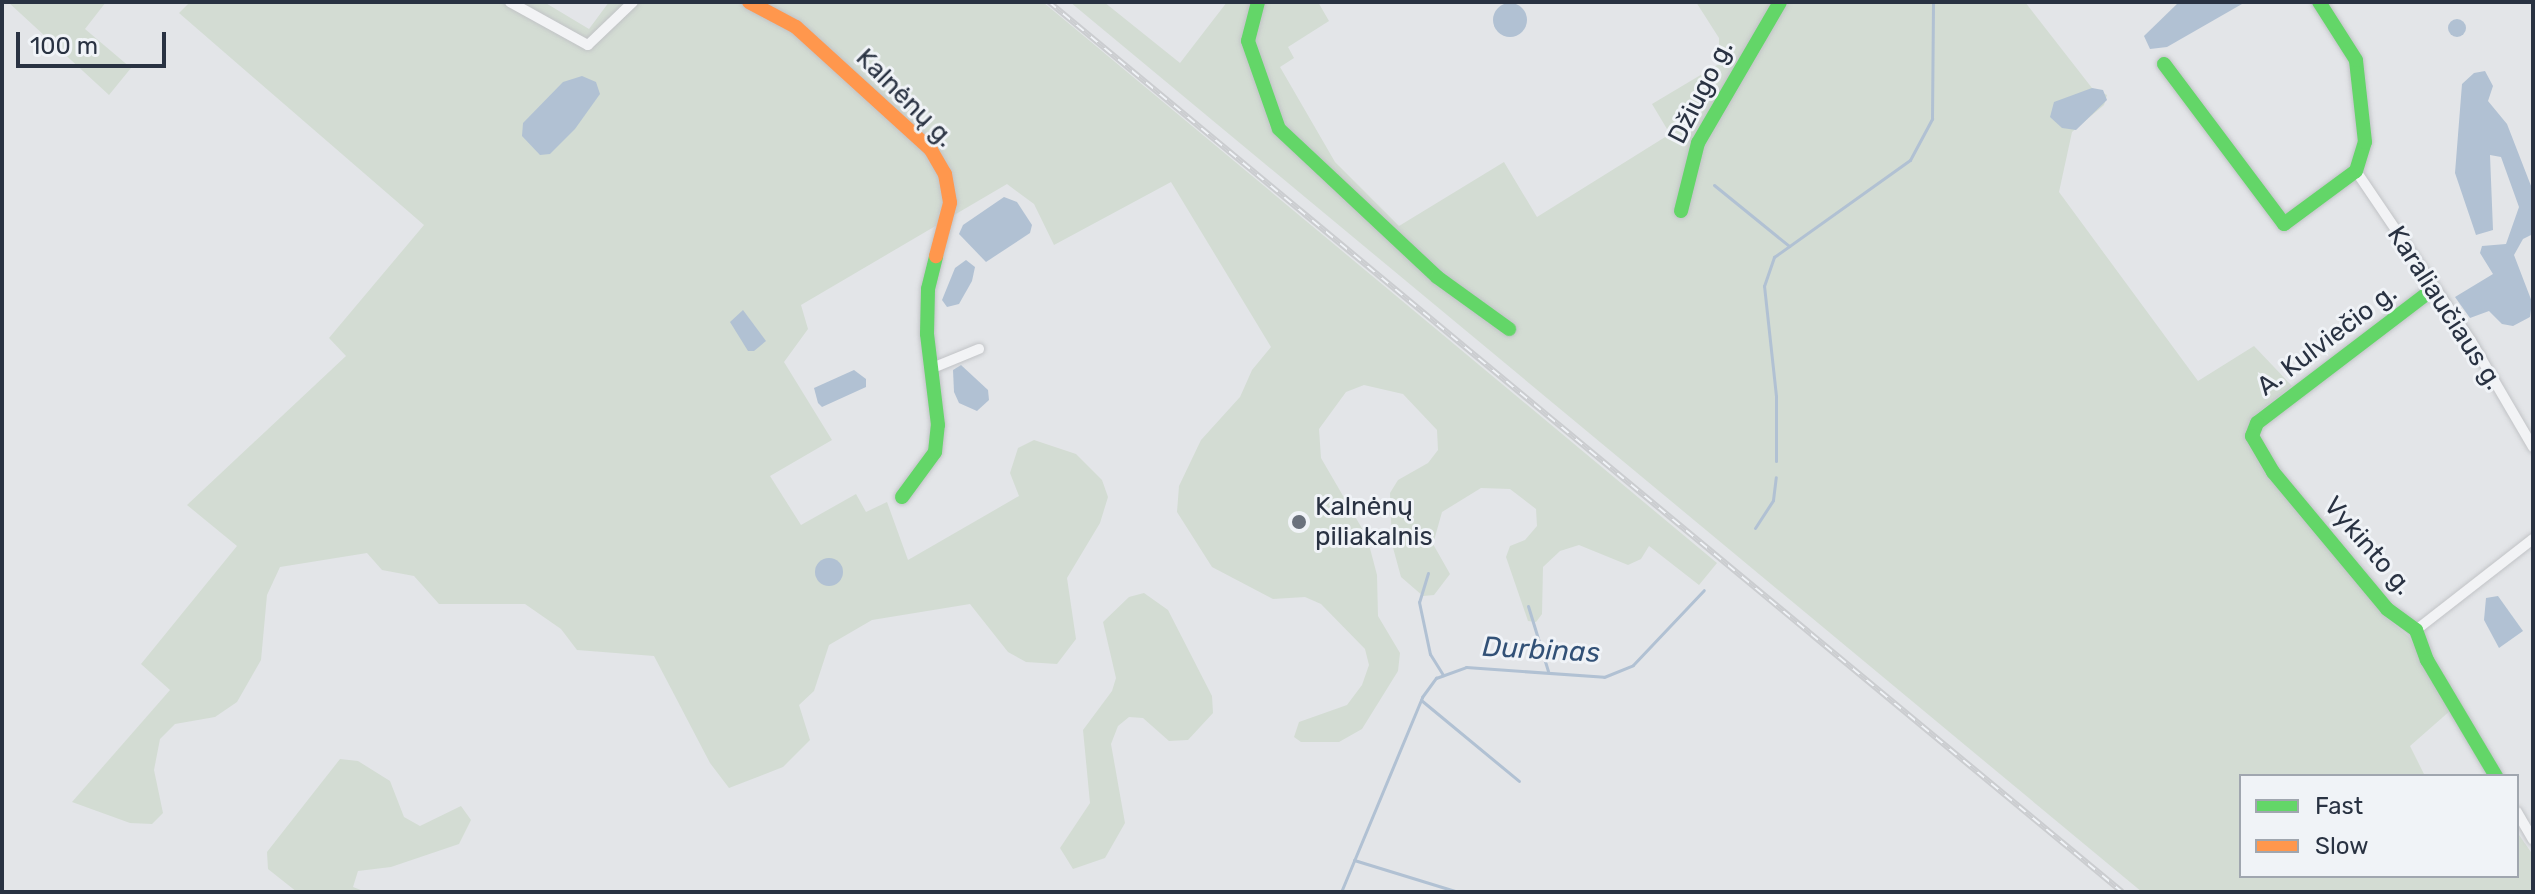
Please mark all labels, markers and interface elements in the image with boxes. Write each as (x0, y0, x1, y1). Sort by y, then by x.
scale bar (20, 16, 170, 66)
text: 100 m (30, 32, 98, 60)
street label: Džiugo g. (1662, 35, 1740, 149)
street label: Kalnėnų g. (849, 42, 961, 154)
street label: Karaliaučiaus g. (2381, 220, 2509, 396)
street label: A. Kulviečio g. (2251, 277, 2403, 403)
place label: Kalnėnų piliakalnis (1315, 491, 1433, 552)
street label: Vykinto g. (2317, 491, 2419, 601)
marker: Kalnėnų piliakalnis (1290, 513, 1308, 531)
water label: Durbinas (1481, 630, 1601, 670)
legend (2239, 774, 2519, 878)
text: Fast (2315, 792, 2363, 820)
text: Slow (2315, 832, 2368, 860)

